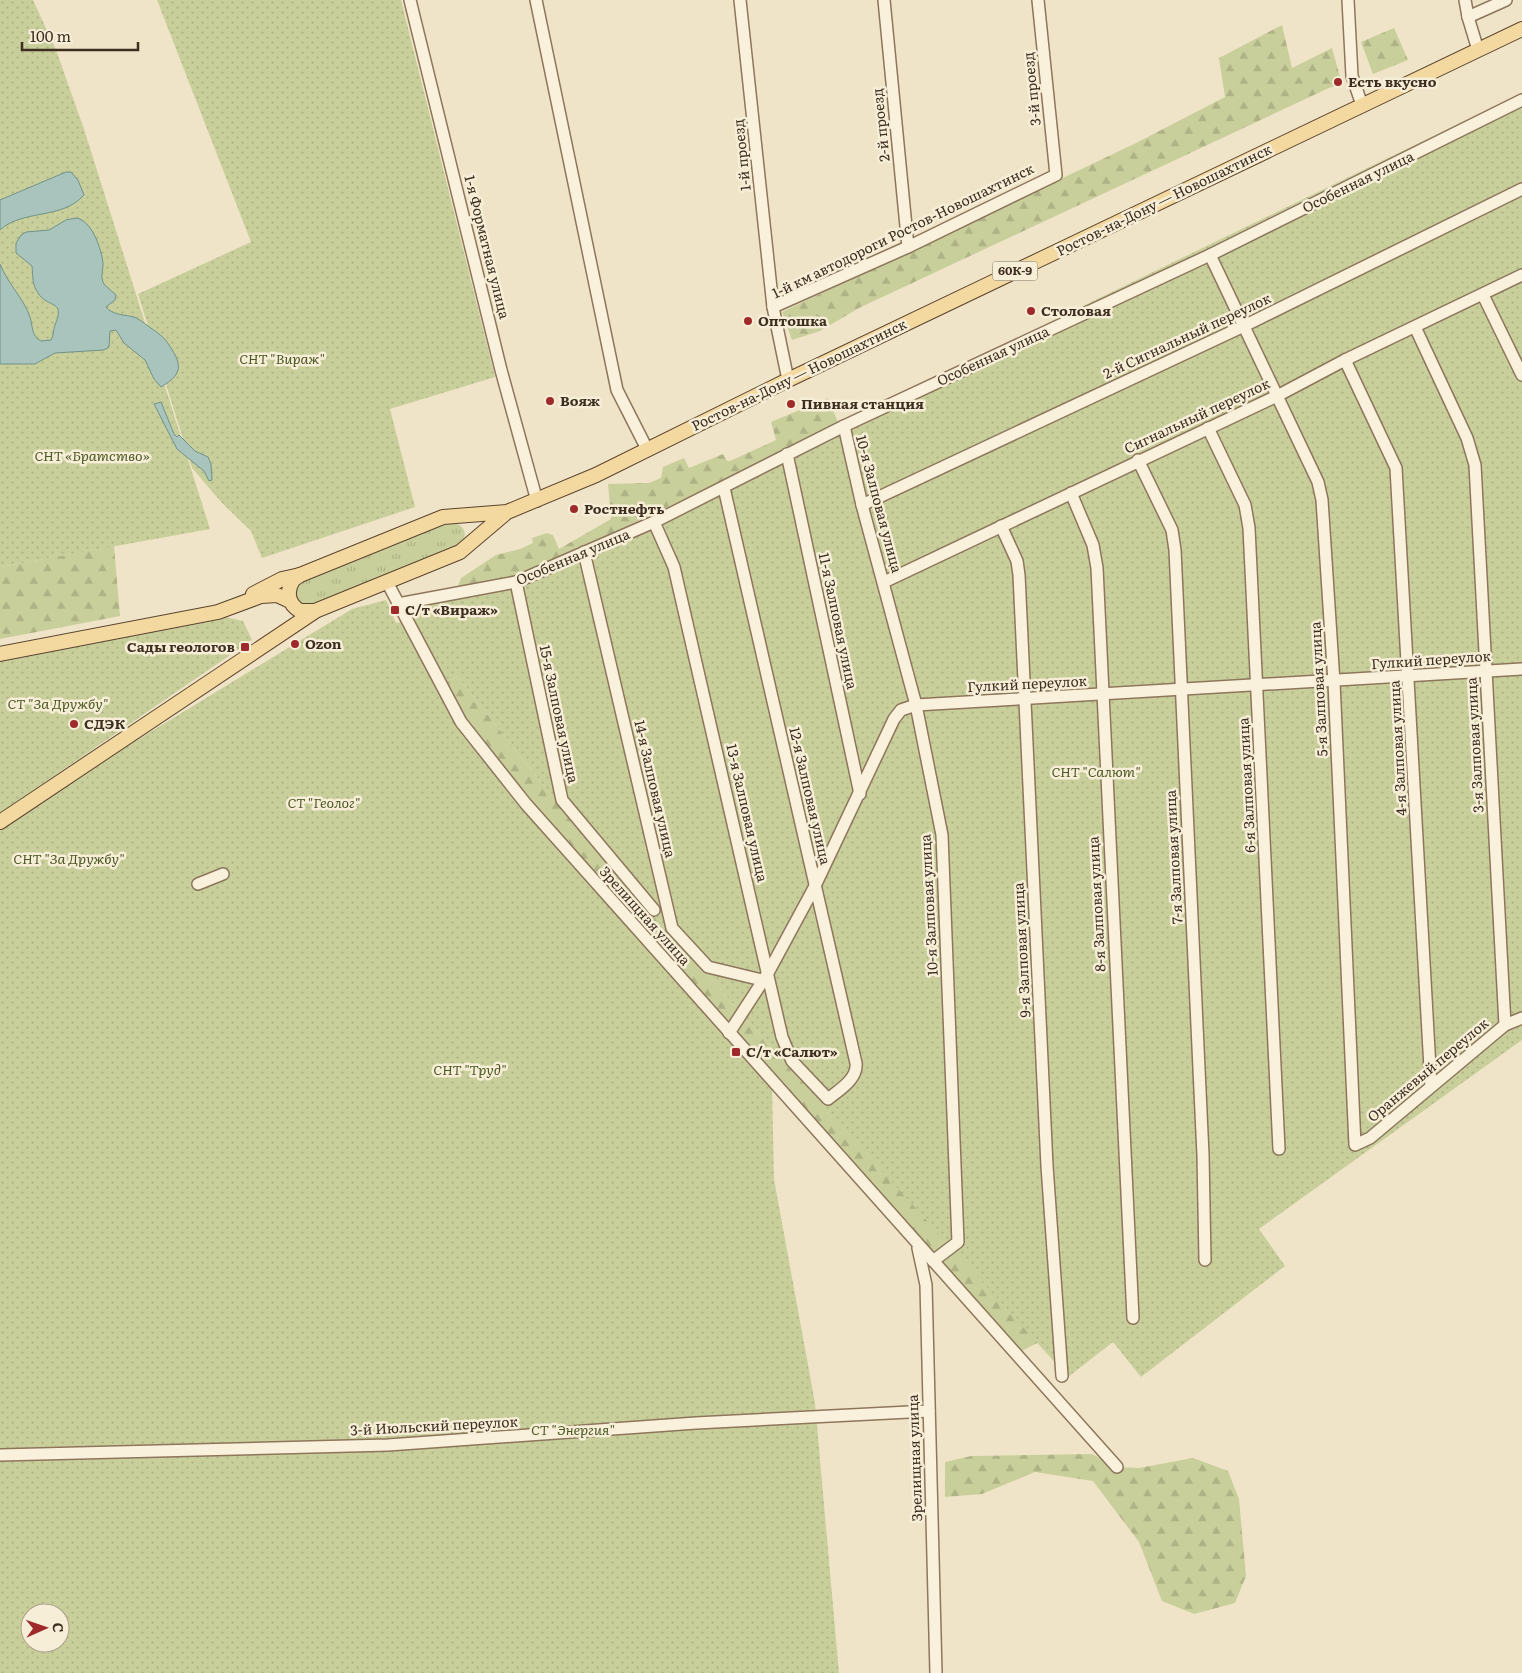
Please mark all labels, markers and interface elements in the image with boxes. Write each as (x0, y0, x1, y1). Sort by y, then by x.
scale bar (22, 20, 139, 52)
text: 100 m (30, 24, 71, 47)
street label: 3-й проезд (1017, 51, 1045, 127)
place label: Есть вкусно (1348, 71, 1437, 91)
marker: Есть вкусно (1332, 76, 1344, 88)
street label: 2-й проезд (866, 88, 894, 163)
street label: 1-й проезд (727, 118, 755, 192)
street label: Ростов-на-Дону — Новошахтинск (1053, 138, 1275, 260)
street label: Особенная улица (1298, 145, 1417, 217)
street label: 1-й км автодороги Ростов-Новошахтинск (768, 157, 1037, 302)
street label: 1-я Форматная улица (460, 173, 516, 321)
road number: 60К-9 (992, 262, 1038, 280)
street label: 2-й Сигнальный переулок (1099, 287, 1274, 383)
place label: Столовая (1041, 300, 1111, 320)
marker: Столовая (1025, 305, 1037, 317)
place label: Оптошка (758, 310, 828, 330)
street label: Ростов-на-Дону — Новошахтинск (688, 313, 910, 435)
marker: Оптошка (742, 315, 754, 327)
street label: Особенная улица (933, 320, 1052, 390)
park label: СНТ "Вираж" (239, 348, 325, 368)
street label: Сигнальный переулок (1120, 372, 1273, 458)
place label: Вояж (560, 390, 600, 410)
place label: Пивная станция (801, 393, 924, 413)
marker: Вояж (544, 395, 556, 407)
marker: Пивная станция (785, 398, 797, 410)
street label: 10-я Залповая улица (852, 433, 908, 575)
park label: СНТ «Братство» (34, 445, 150, 465)
place label: Ростнефть (584, 498, 665, 518)
marker: Ростнефть (568, 503, 580, 515)
street label: Особенная улица (513, 523, 633, 589)
street label: 11-я Залповая улица (815, 551, 863, 691)
place label: С/т «Вираж» (405, 599, 498, 619)
marker: С/т «Вираж» (389, 604, 401, 616)
street label: 5-я Залповая улица (1304, 621, 1332, 757)
place label: Ozon (305, 633, 342, 653)
place label: Сады геологов (127, 636, 235, 656)
marker: Ozon (289, 638, 301, 650)
marker: Сады геологов (239, 641, 251, 653)
street label: 15-я Залповая улица (536, 643, 584, 785)
street label: Гулкий переулок (1370, 645, 1492, 673)
street label: Гулкий переулок (967, 670, 1088, 696)
street label: 3-я Залповая улица (1460, 676, 1488, 813)
street label: 4-я Залповая улица (1383, 679, 1411, 816)
park label: СТ "За Дружбу" (8, 693, 108, 713)
place label: СДЭК (84, 713, 125, 733)
street label: 6-я Залповая улица (1232, 716, 1260, 853)
marker: СДЭК (68, 718, 80, 730)
street label: 14-я Залповая улица (630, 718, 682, 860)
street label: 12-я Залповая улица (785, 725, 837, 867)
street label: 13-я Залповая улица (722, 742, 774, 884)
park label: СНТ "Салют" (1051, 761, 1141, 781)
street label: 7-я Залповая улица (1159, 789, 1186, 925)
park label: СТ "Геолог" (288, 792, 360, 812)
street label: 10-я Залповая улица (914, 833, 942, 976)
street label: 8-я Залповая улица (1082, 835, 1110, 972)
park label: СНТ "За Дружбу" (13, 848, 125, 868)
street label: Зрелищная улица (596, 861, 696, 970)
street label: 9-я Залповая улица (1007, 882, 1035, 1018)
street label: Оранжевый переулок (1363, 1012, 1493, 1126)
place label: С/т «Салют» (746, 1041, 838, 1061)
marker: С/т «Салют» (730, 1046, 742, 1058)
park label: СНТ "Труд" (433, 1059, 507, 1079)
street label: Зрелищная улица (902, 1394, 926, 1522)
street label: 3-й Июльский переулок (350, 1411, 519, 1439)
park label: СТ "Энергия" (531, 1419, 615, 1439)
north arrow (20, 1603, 70, 1653)
text: С (49, 1622, 69, 1633)

